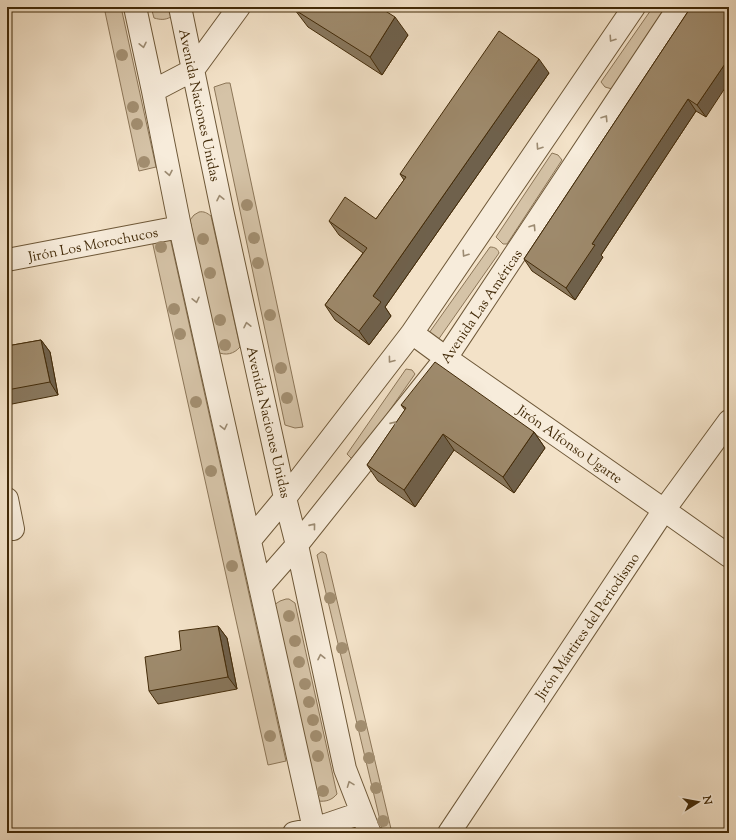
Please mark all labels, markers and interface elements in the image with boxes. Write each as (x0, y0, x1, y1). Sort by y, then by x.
street label: Avenida Naciones Unidas (172, 27, 224, 184)
one-way arrow (609, 35, 617, 42)
one-way arrow (139, 42, 147, 48)
one-way arrow (600, 116, 607, 123)
one-way arrow (536, 142, 543, 149)
one-way arrow (164, 169, 173, 176)
one-way arrow (216, 195, 224, 202)
street label: Jirón Los Morochucos (26, 224, 160, 269)
one-way arrow (529, 224, 536, 231)
street label: Avenida Las Américas (437, 246, 528, 368)
one-way arrow (462, 250, 470, 257)
one-way arrow (192, 297, 200, 303)
one-way arrow (244, 322, 252, 329)
street label: Avenida Naciones Unidas (240, 344, 294, 500)
one-way arrow (388, 356, 395, 363)
street label: Jirón Alfonso Ugarte (511, 401, 626, 490)
one-way arrow (389, 422, 396, 429)
one-way arrow (220, 423, 228, 430)
one-way arrow (308, 523, 315, 530)
street label: Jirón Mártires del Periodismo (531, 549, 646, 706)
one-way arrow (318, 654, 326, 661)
one-way arrow (347, 780, 355, 787)
north arrow (678, 782, 718, 822)
text: N (698, 793, 716, 806)

